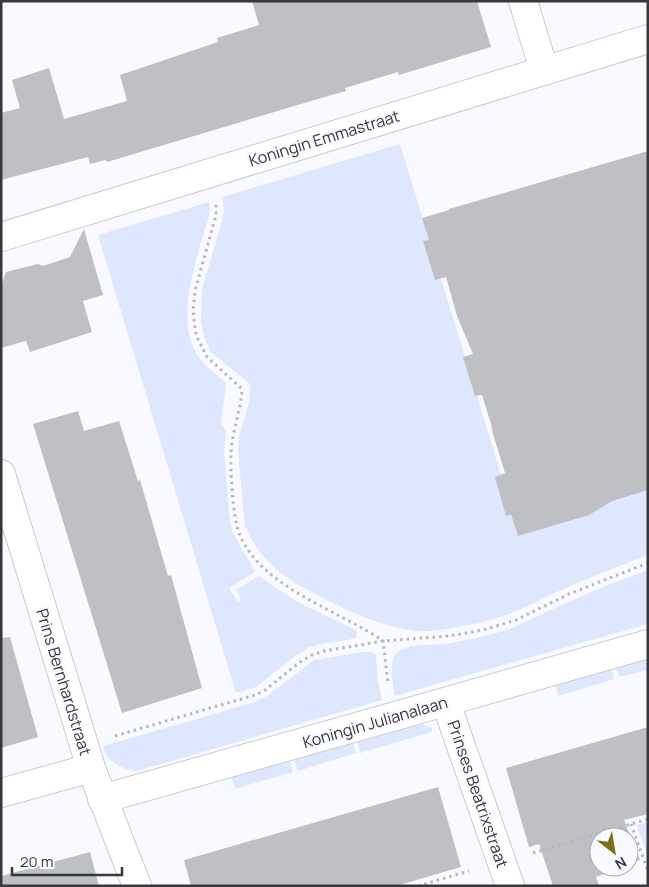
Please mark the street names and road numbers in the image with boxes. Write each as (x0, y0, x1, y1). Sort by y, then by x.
street label: Koningin Emmastraat (246, 105, 402, 171)
street label: Prins Bernhardstraat (31, 606, 97, 758)
street label: Koningin Julianalaan (300, 691, 450, 753)
street label: Prinses Beatrixstraat (442, 717, 514, 871)

